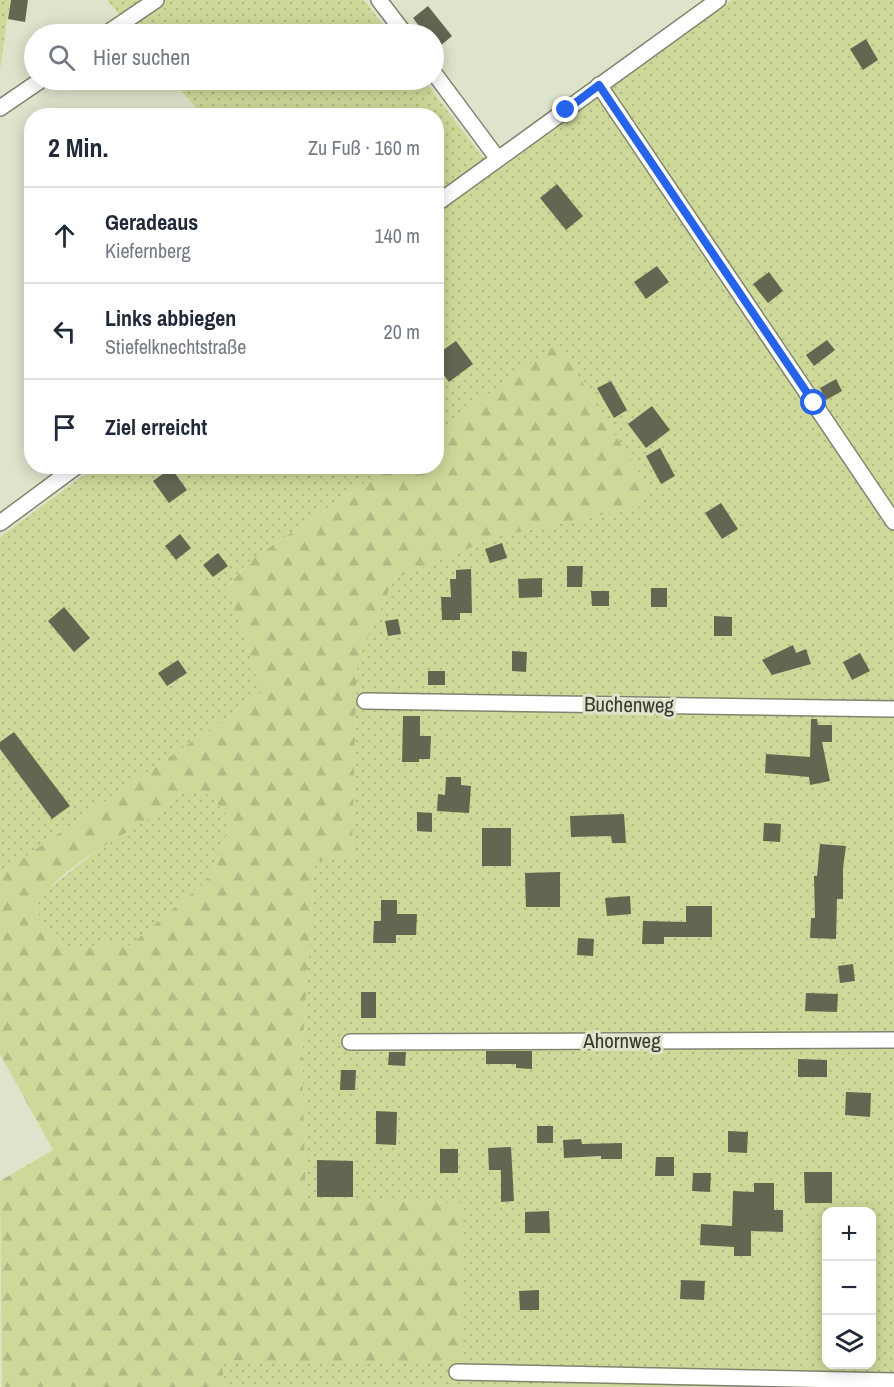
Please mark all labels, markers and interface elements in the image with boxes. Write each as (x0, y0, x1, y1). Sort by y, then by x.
search box (24, 24, 444, 90)
icon: search (45, 41, 78, 74)
text: Hier suchen (93, 42, 190, 72)
route end (552, 96, 578, 122)
text: 2 Min. (48, 130, 108, 165)
text: Zu Fuß · 160 m (308, 134, 420, 161)
text: Geradeaus (105, 207, 198, 237)
icon: ahead (48, 219, 81, 252)
text: 140 m (374, 222, 420, 249)
text: Kiefernberg (105, 237, 191, 264)
text: Links abbiegen (105, 303, 236, 333)
icon: left (48, 315, 81, 348)
text: 20 m (384, 318, 420, 345)
text: Stiefelknechtstraße (105, 333, 246, 360)
route start (800, 389, 826, 415)
icon: arrive (48, 411, 81, 444)
text: Ziel erreicht (105, 412, 207, 442)
street label: Buchenweg (584, 689, 675, 720)
street label: Ahornweg (582, 1026, 661, 1055)
map controls (822, 1207, 876, 1369)
button: + (822, 1207, 876, 1261)
button: − (822, 1261, 876, 1315)
button: layers (822, 1315, 876, 1369)

